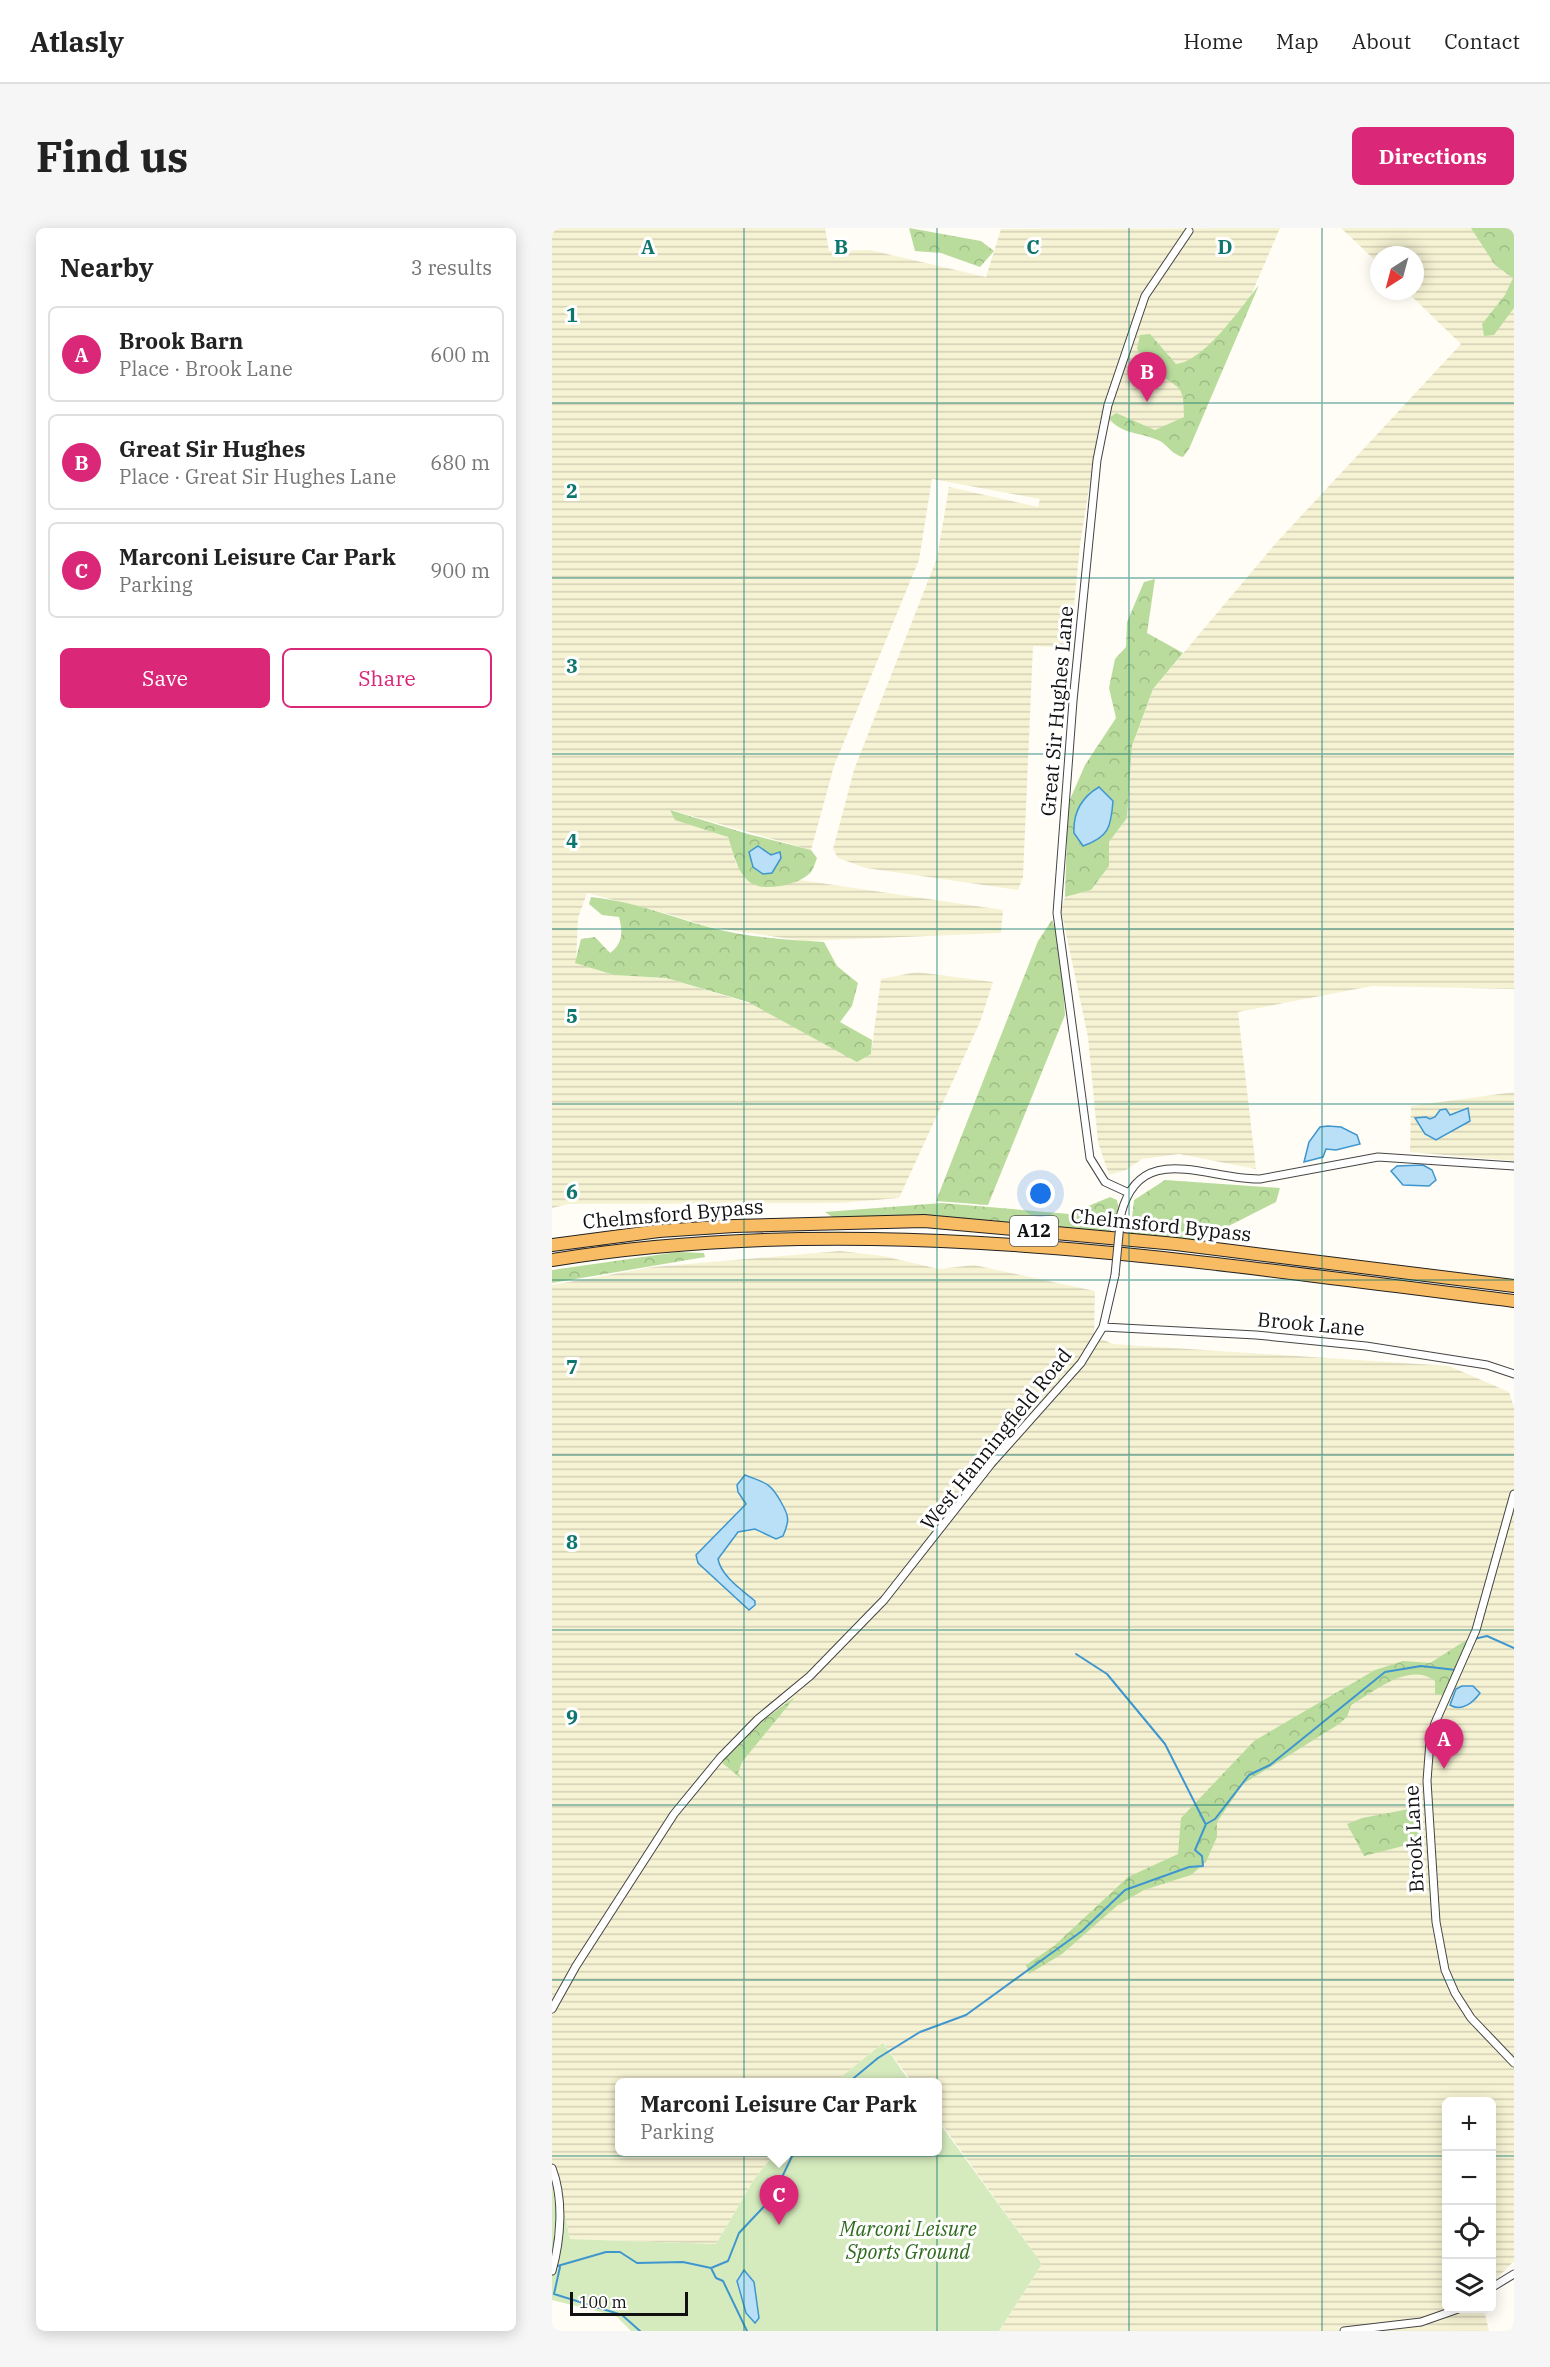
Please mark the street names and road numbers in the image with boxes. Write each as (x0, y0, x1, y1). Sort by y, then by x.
street label: Great Sir Hughes Lane (1034, 605, 1079, 817)
street label: Chelmsford Bypass (581, 1192, 764, 1235)
street label: Chelmsford Bypass (1069, 1202, 1253, 1247)
road number: A12 (1010, 1216, 1058, 1246)
street label: Brook Lane (1256, 1305, 1366, 1342)
street label: West Hanningfield Road (914, 1342, 1077, 1535)
street label: Brook Lane (1397, 1785, 1430, 1893)

